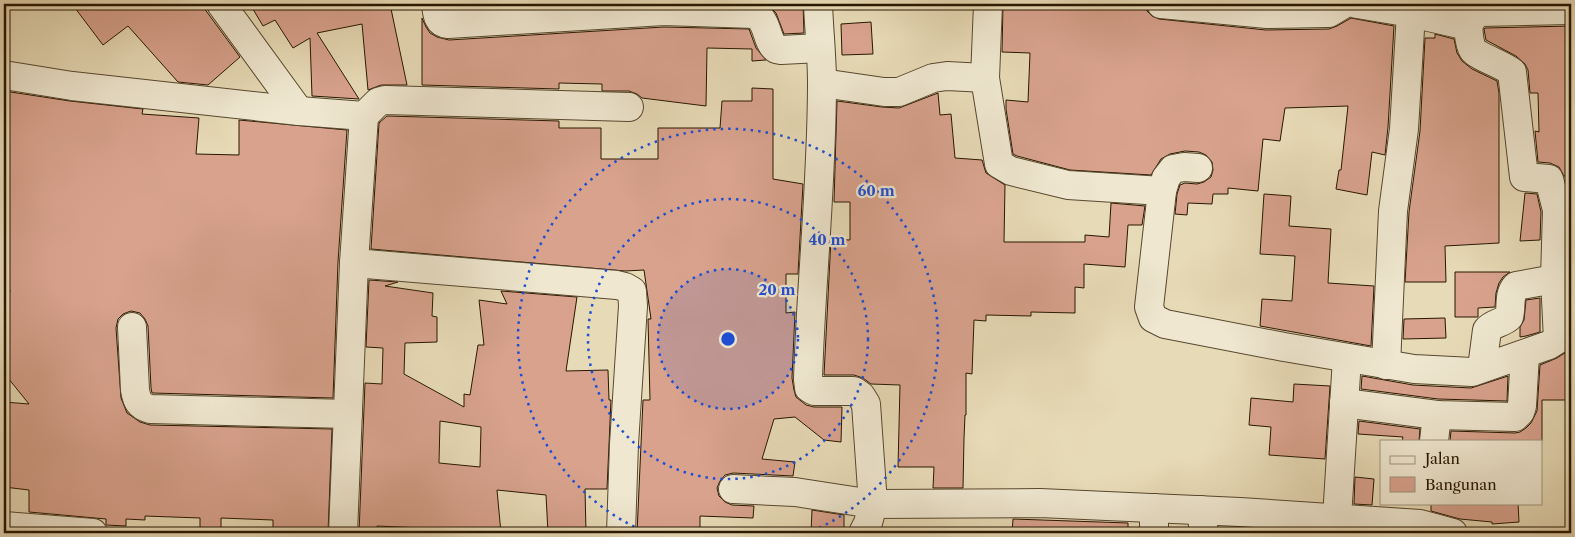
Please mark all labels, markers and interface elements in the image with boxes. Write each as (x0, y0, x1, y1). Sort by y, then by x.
text: 60 m (857, 181, 895, 200)
text: 40 m (808, 230, 846, 249)
text: 20 m (758, 280, 796, 299)
centre of rings (719, 330, 737, 348)
legend (1380, 440, 1542, 504)
text: Jalan (1423, 449, 1460, 468)
text: Bangunan (1425, 475, 1497, 494)

